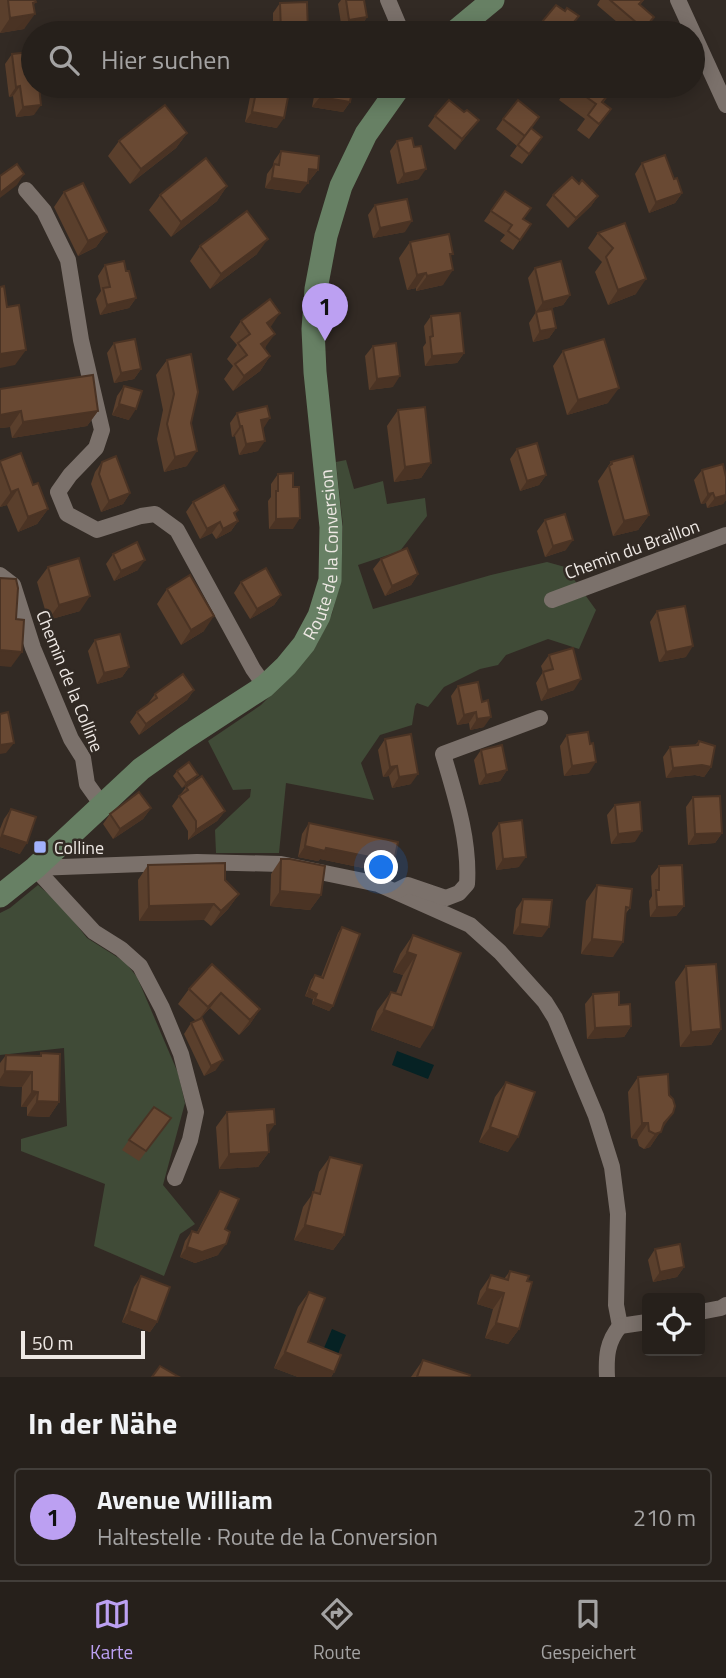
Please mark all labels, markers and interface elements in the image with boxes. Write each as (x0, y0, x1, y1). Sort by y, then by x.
search box (21, 21, 705, 98)
text: Hier suchen (101, 40, 230, 79)
icon: search (45, 41, 83, 79)
pin: 1 (302, 283, 348, 341)
street label: Route de la Conversion (295, 468, 345, 644)
street label: Chemin du Braillon (561, 512, 703, 586)
street label: Chemin de la Colline (29, 606, 111, 756)
place label: Colline (54, 834, 104, 861)
marker: Colline (32, 839, 48, 855)
your location (364, 850, 398, 884)
map controls (642, 1293, 705, 1356)
button: locate (642, 1293, 705, 1356)
scale bar (21, 1328, 145, 1360)
text: 50 m (32, 1328, 73, 1357)
text: In der Nähe (28, 1400, 177, 1446)
text: Avenue William (97, 1480, 273, 1519)
text: 1 (47, 1500, 59, 1535)
text: 210 m (633, 1500, 696, 1535)
text: Haltestelle · Route de la Conversion (97, 1519, 438, 1554)
tab: Karte (90, 1595, 133, 1666)
tab: Route (313, 1595, 361, 1666)
tab: Gespeichert (541, 1595, 636, 1666)

